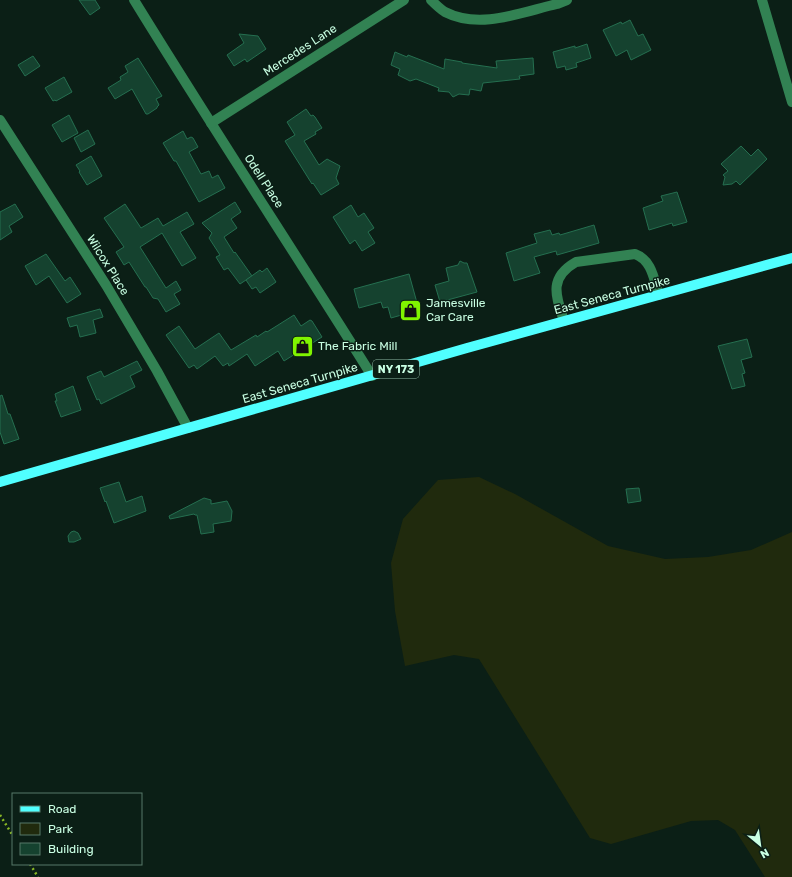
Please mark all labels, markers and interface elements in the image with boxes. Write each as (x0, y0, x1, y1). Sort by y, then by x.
street label: Mercedes Lane (261, 21, 339, 79)
street label: Odell Place (241, 151, 287, 211)
street label: Wilcox Place (84, 232, 132, 298)
street label: East Seneca Turnpike (553, 273, 672, 317)
place label: Jamesville Car Care (426, 296, 486, 324)
shop icon: Jamesville Car Care (397, 297, 423, 323)
shop icon: The Fabric Mill (289, 333, 315, 359)
place label: The Fabric Mill (318, 339, 397, 353)
street label: East Seneca Turnpike (241, 360, 360, 406)
road number: NY 173 (373, 360, 419, 378)
legend (12, 793, 142, 865)
text: Road (48, 802, 76, 816)
text: Park (48, 822, 74, 836)
north arrow (740, 825, 780, 865)
text: Building (48, 842, 94, 856)
text: N (758, 846, 771, 861)

